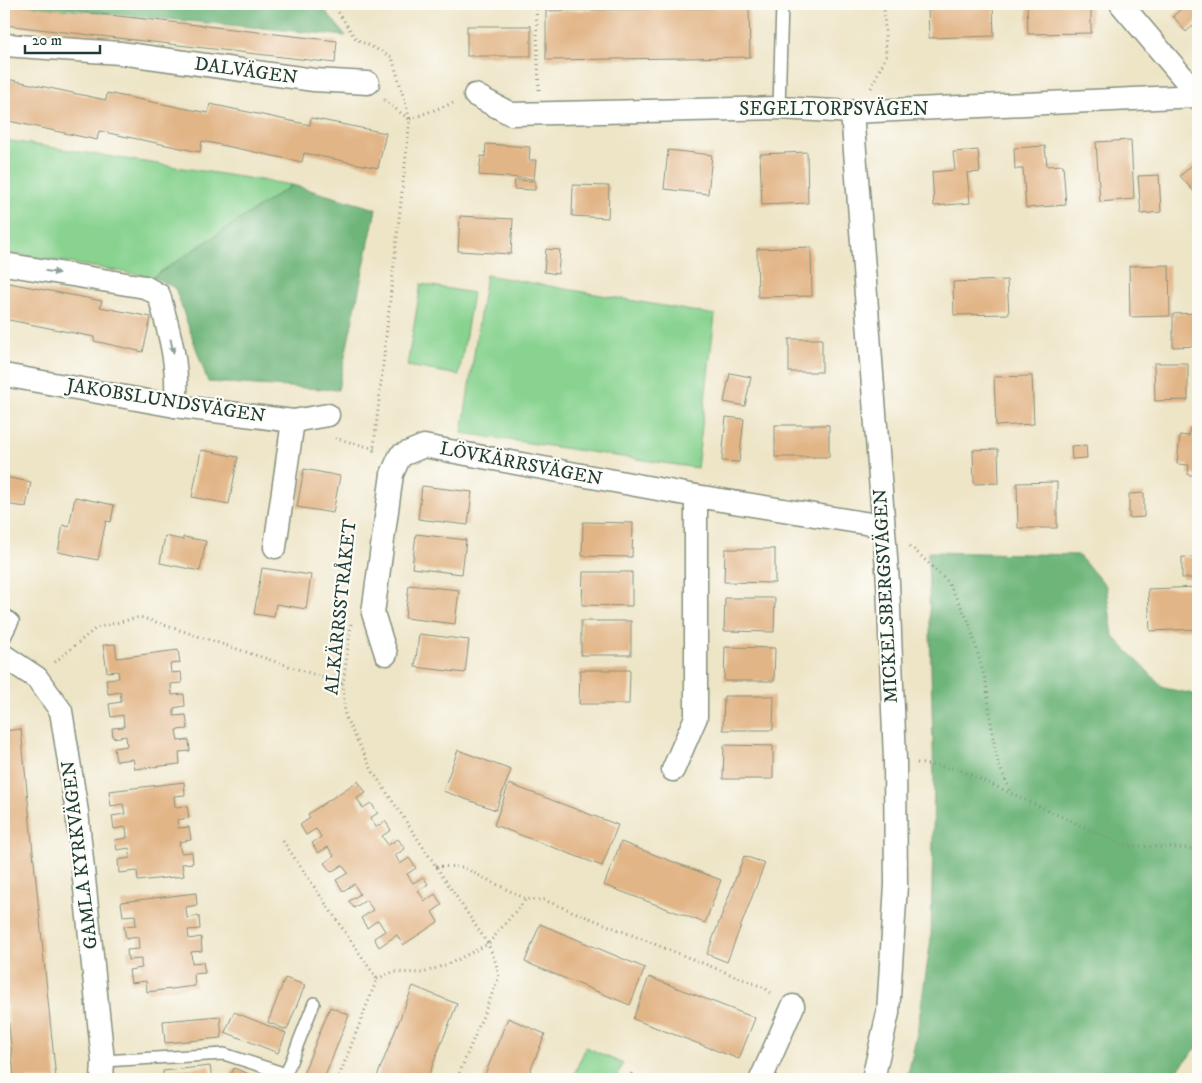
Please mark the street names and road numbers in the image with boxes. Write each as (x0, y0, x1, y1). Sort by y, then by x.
street label: DALVÄGEN (193, 51, 299, 90)
street label: SEGELTORPSVÄGEN (739, 97, 929, 121)
street label: JAKOBSLUNDSVÄGEN (63, 373, 267, 428)
street label: LÖVKÄRRSVÄGEN (438, 436, 604, 491)
street label: MICKELSBERGSVÄGEN (868, 488, 903, 704)
street label: ALKÄRRSSTRÅKET (318, 517, 362, 696)
street label: GAMLA KYRKVÄGEN (56, 759, 103, 951)

